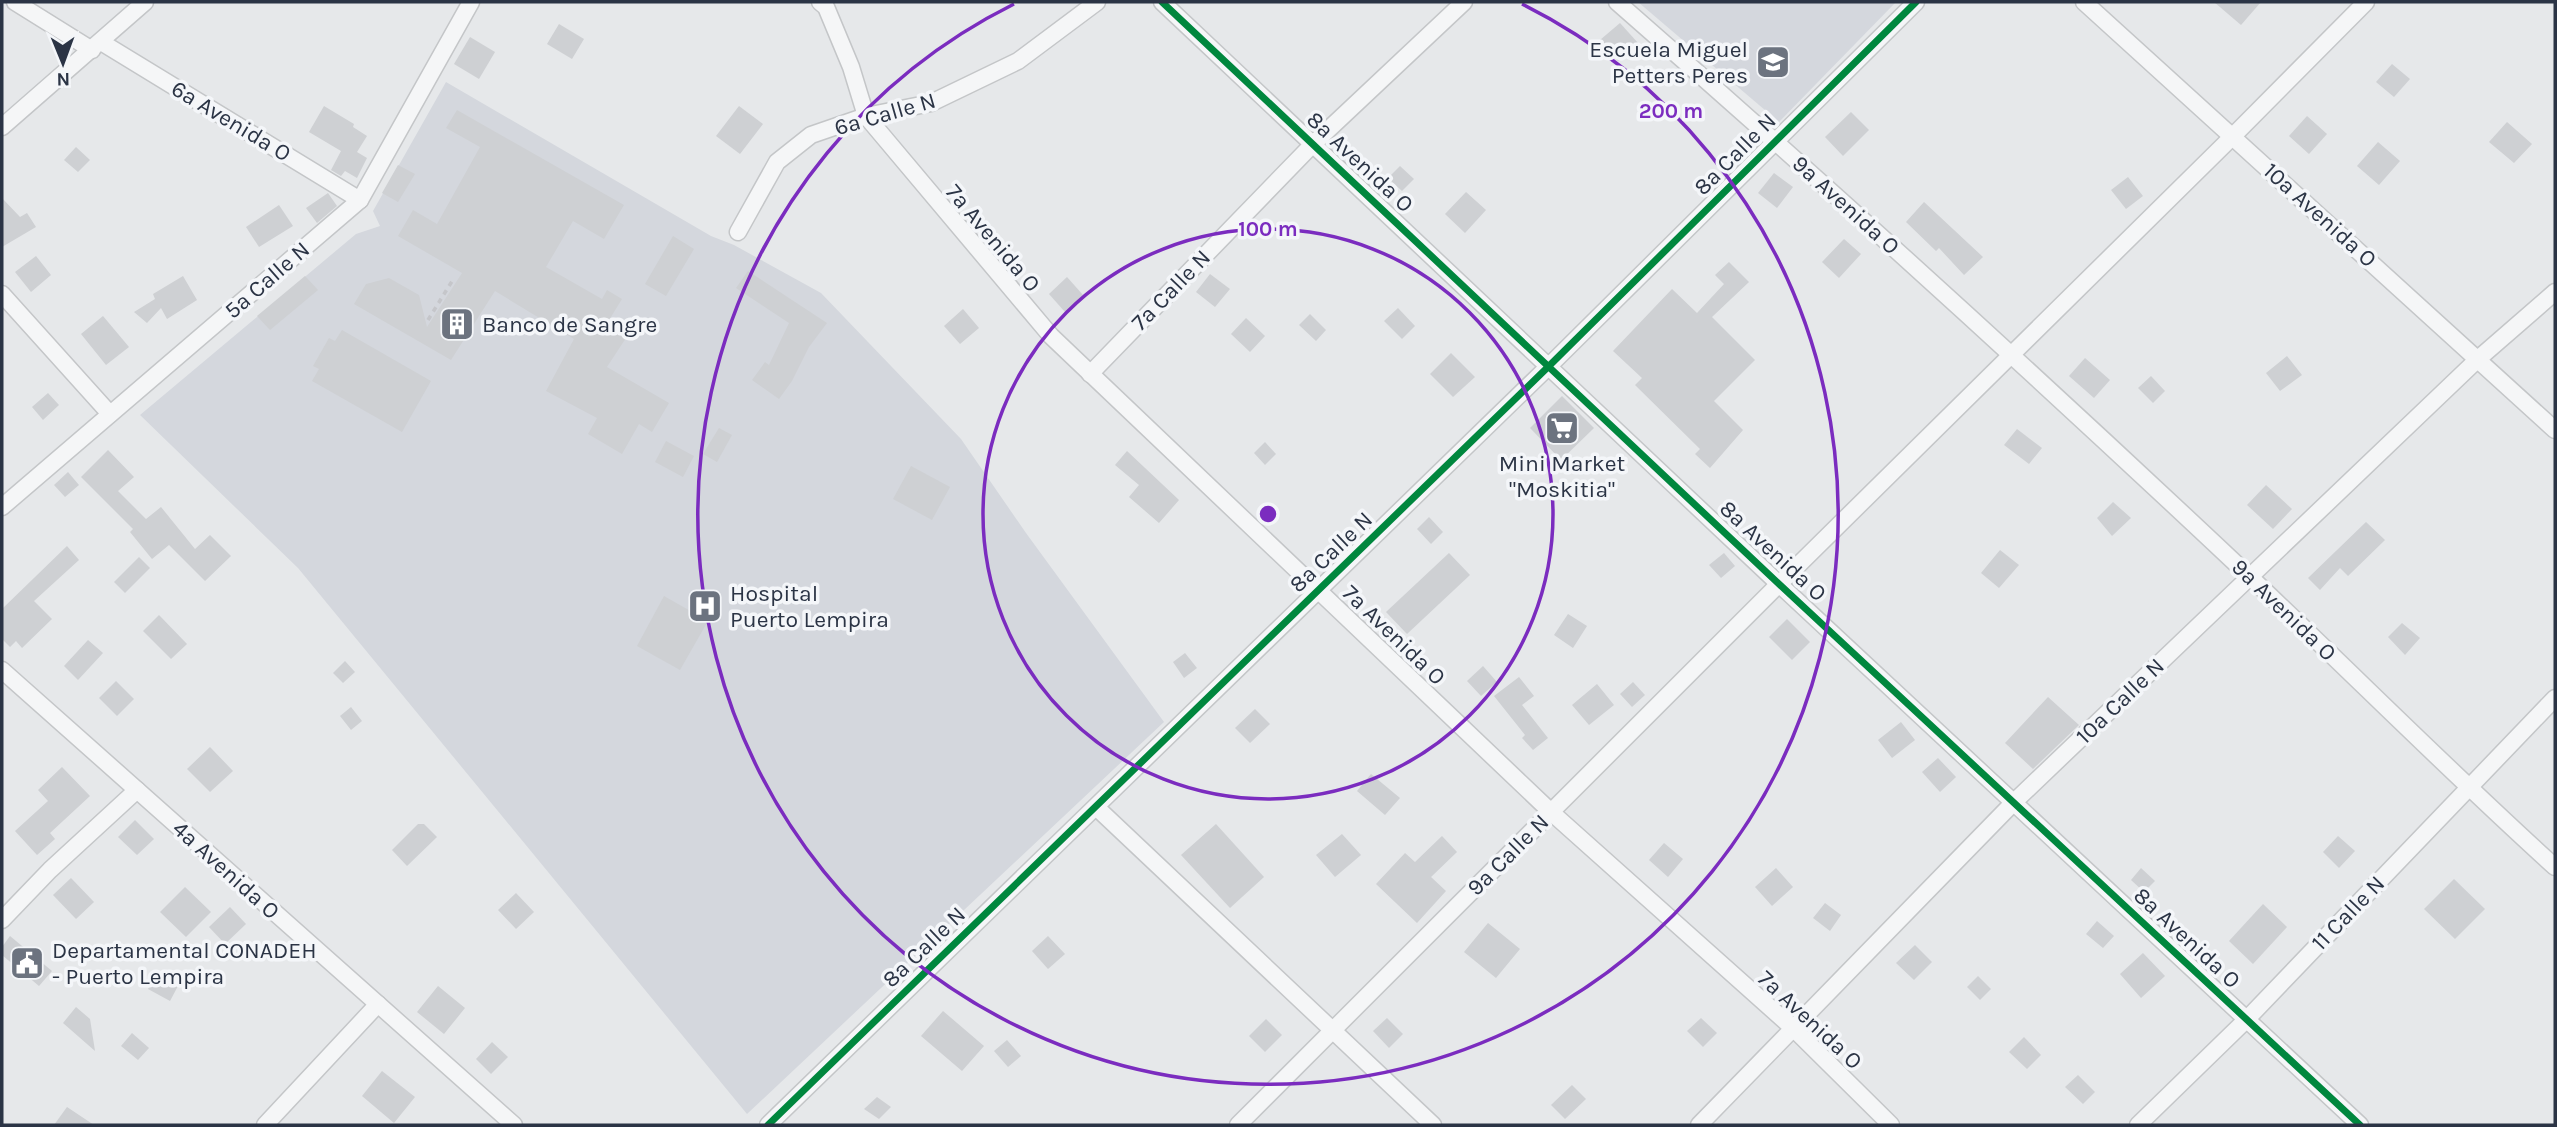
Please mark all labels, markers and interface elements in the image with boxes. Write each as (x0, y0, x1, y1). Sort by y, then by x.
north arrow (28, 28, 98, 98)
place label: Escuela Miguel Petters Peres (1589, 36, 1748, 89)
school or university icon: Escuela Miguel Petters Peres (1754, 43, 1792, 81)
text: N (56, 68, 70, 90)
street label: 6a Avenida O (166, 75, 296, 167)
street label: 6a Calle N (831, 87, 939, 141)
text: 200 m (1639, 99, 1703, 123)
street label: 8a Avenida O (1301, 106, 1419, 218)
street label: 8a Calle N (1688, 107, 1782, 201)
street label: 9a Avenida O (1787, 150, 1905, 260)
street label: 10a Avenida O (2258, 157, 2382, 273)
street label: 7a Avenida O (940, 179, 1046, 297)
text: 100 m (1238, 217, 1298, 241)
street label: 5a Calle N (219, 236, 315, 324)
street label: 7a Calle N (1126, 244, 1216, 336)
building icon: Banco de Sangre (438, 305, 476, 343)
place label: Banco de Sangre (482, 311, 657, 338)
supermarket icon: Mini Market "Moskitia" (1543, 409, 1581, 447)
place label: Mini Market "Moskitia" (1499, 450, 1626, 503)
street label: 8a Avenida O (1714, 495, 1832, 607)
centre of rings (1256, 502, 1280, 526)
street label: 8a Calle N (1284, 506, 1378, 598)
street label: 9a Avenida O (2226, 553, 2342, 667)
street label: 7a Avenida O (1337, 579, 1451, 691)
place label: Hospital Puerto Lempira (730, 580, 889, 633)
hospital icon: Hospital Puerto Lempira (686, 587, 724, 625)
street label: 10a Calle N (2070, 652, 2170, 750)
street label: 9a Calle N (1462, 809, 1554, 901)
street label: 4a Avenida O (167, 815, 285, 925)
street label: 11 Calle N (2306, 870, 2390, 956)
street label: 8a Avenida O (2128, 882, 2246, 994)
street label: 8a Calle N (877, 901, 971, 993)
place label: Departamental CONADEH - Puerto Lempira (52, 937, 317, 990)
public building icon: Departamental CONADEH - Puerto Lempira (8, 944, 46, 982)
street label: 7a Avenida O (1752, 965, 1868, 1075)

